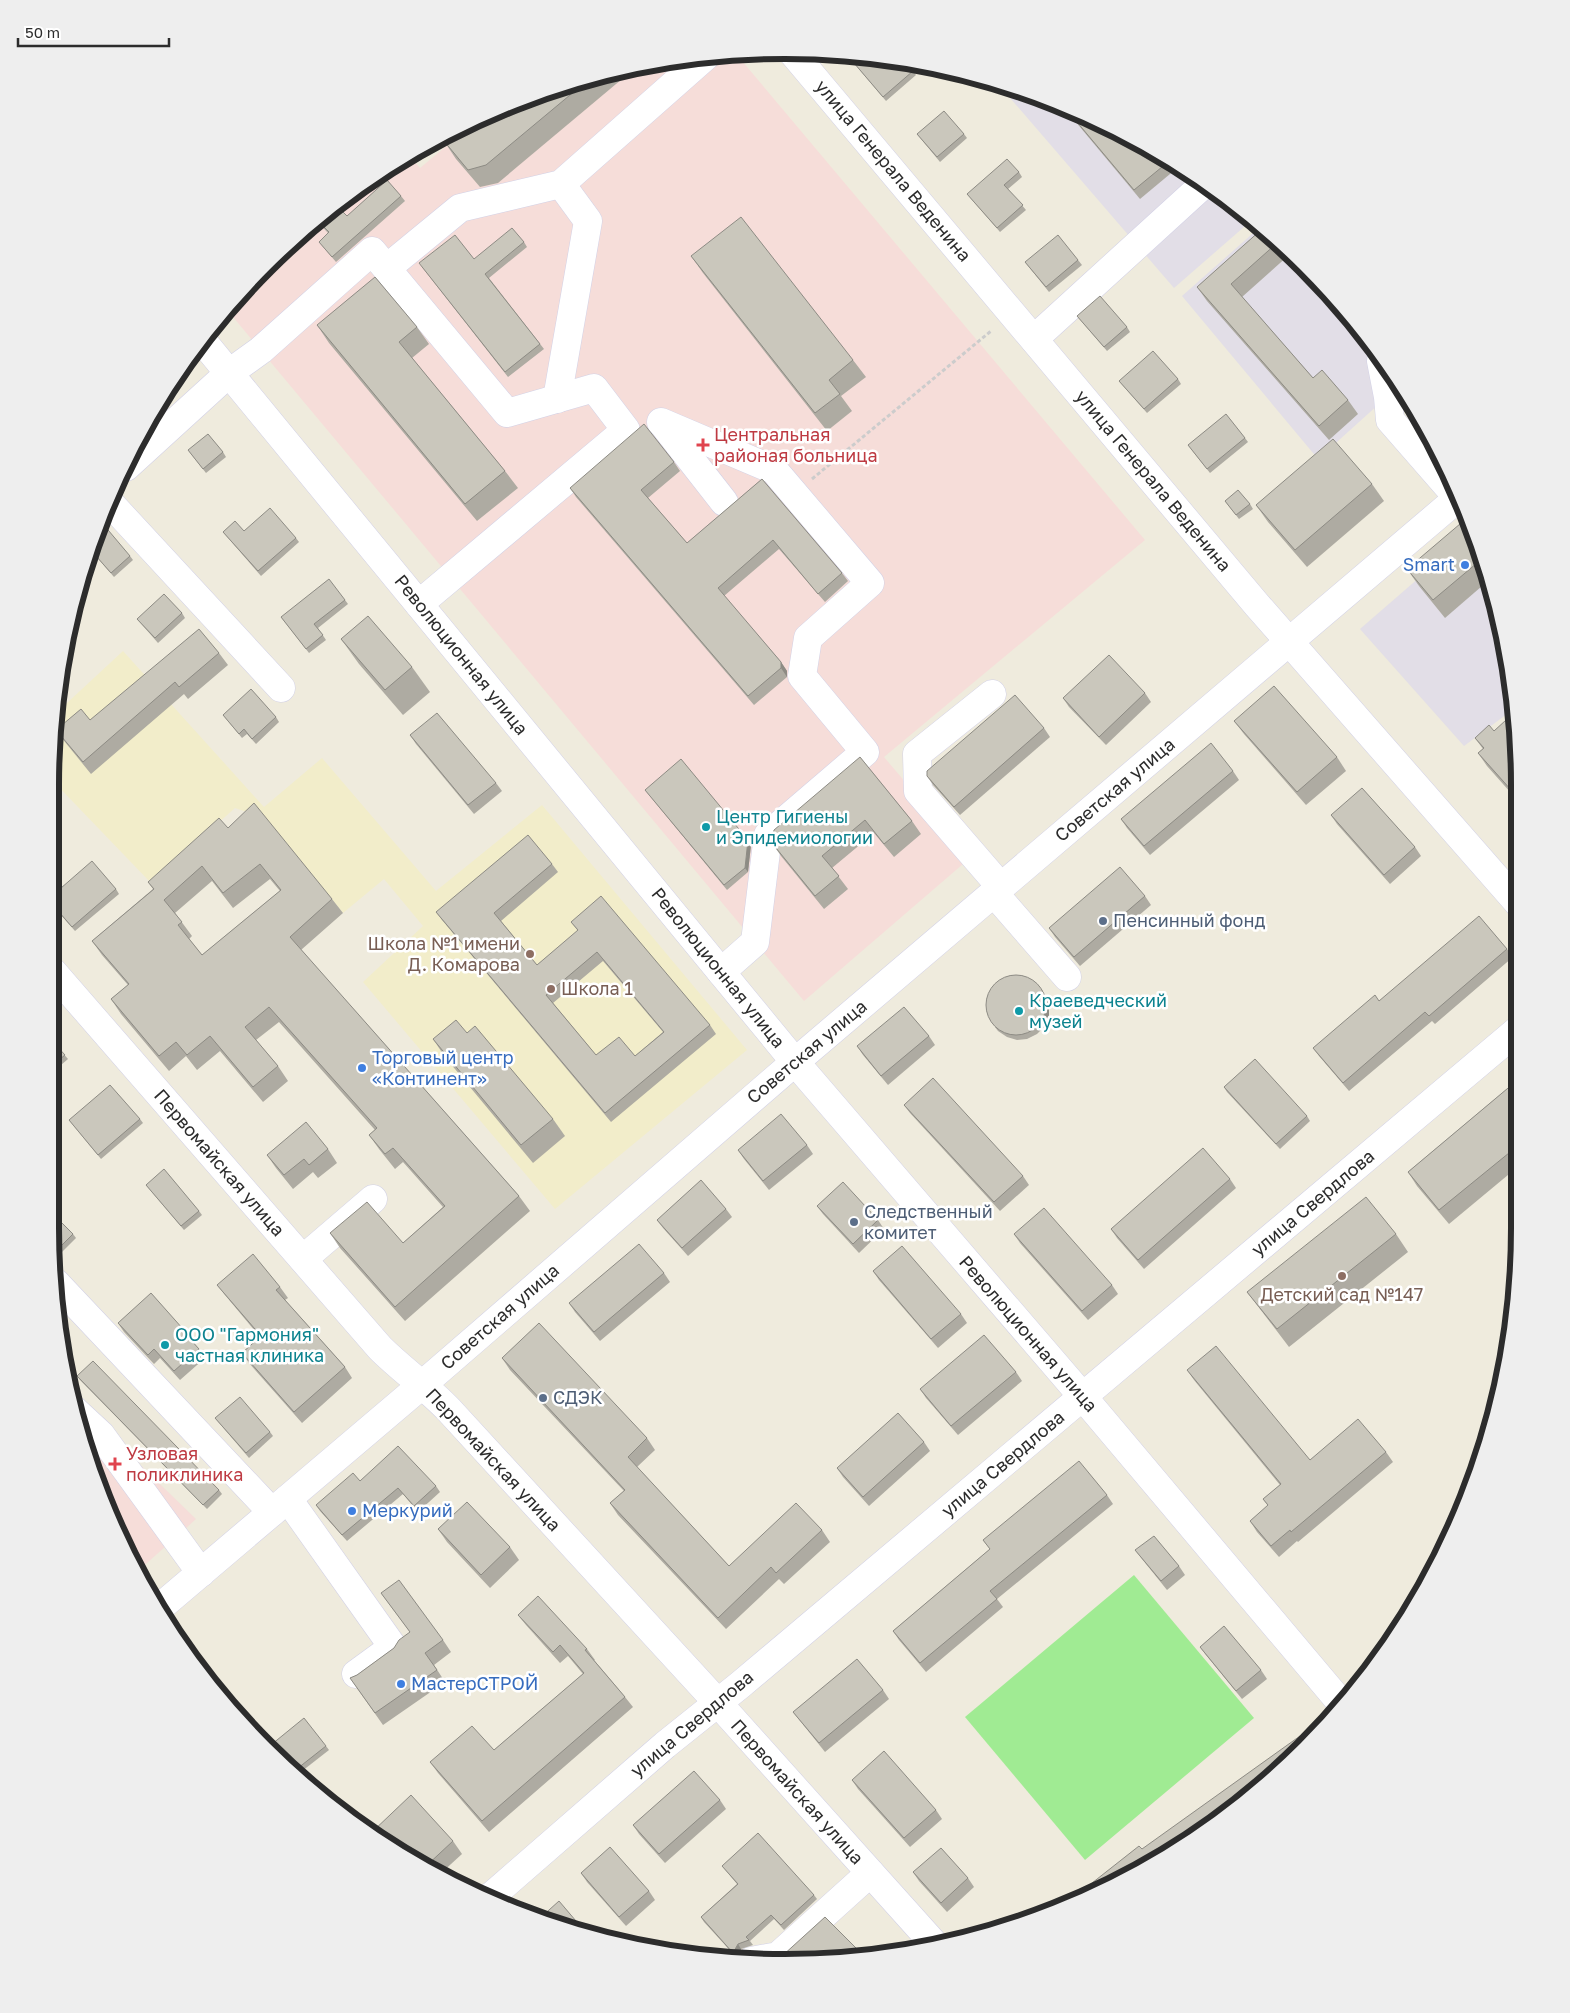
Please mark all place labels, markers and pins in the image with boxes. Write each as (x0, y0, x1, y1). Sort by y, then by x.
place label: Центральная районая больница (714, 423, 878, 466)
marker: Центральная районая больница (696, 438, 710, 452)
place label: Smart (1403, 553, 1455, 575)
marker: Smart (1459, 559, 1471, 571)
place label: Центр Гигиены и Эпидемиологии (716, 805, 873, 848)
marker: Центр Гигиены и Эпидемиологии (700, 821, 712, 833)
place label: Пенсинный фонд (1113, 909, 1265, 931)
marker: Пенсинный фонд (1097, 915, 1109, 927)
place label: Школа №1 имени Д. Комарова (367, 932, 520, 975)
marker: Школа №1 имени Д. Комарова (524, 948, 536, 960)
place label: Школа 1 (561, 977, 633, 999)
marker: Школа 1 (545, 983, 557, 995)
place label: Краеведческий музей (1029, 989, 1167, 1032)
marker: Краеведческий музей (1013, 1005, 1025, 1017)
place label: Торговый центр «Континент» (372, 1046, 514, 1089)
marker: Торговый центр «Континент» (356, 1062, 368, 1074)
place label: Следственный комитет (864, 1200, 993, 1243)
marker: Следственный комитет (848, 1216, 860, 1228)
marker: Детский сад №147 (1336, 1270, 1348, 1282)
place label: Детский сад №147 (1261, 1283, 1423, 1305)
place label: ООО "Гармония" частная клиника (175, 1323, 324, 1366)
marker: ООО "Гармония" частная клиника (159, 1339, 171, 1351)
place label: СДЭК (553, 1386, 603, 1408)
marker: СДЭК (537, 1392, 549, 1404)
place label: Узловая поликлиника (126, 1442, 243, 1485)
marker: Узловая поликлиника (108, 1457, 122, 1471)
place label: Меркурий (362, 1499, 453, 1521)
marker: Меркурий (346, 1505, 358, 1517)
place label: МастерСТРОЙ (411, 1672, 538, 1694)
marker: МастерСТРОЙ (395, 1678, 407, 1690)

